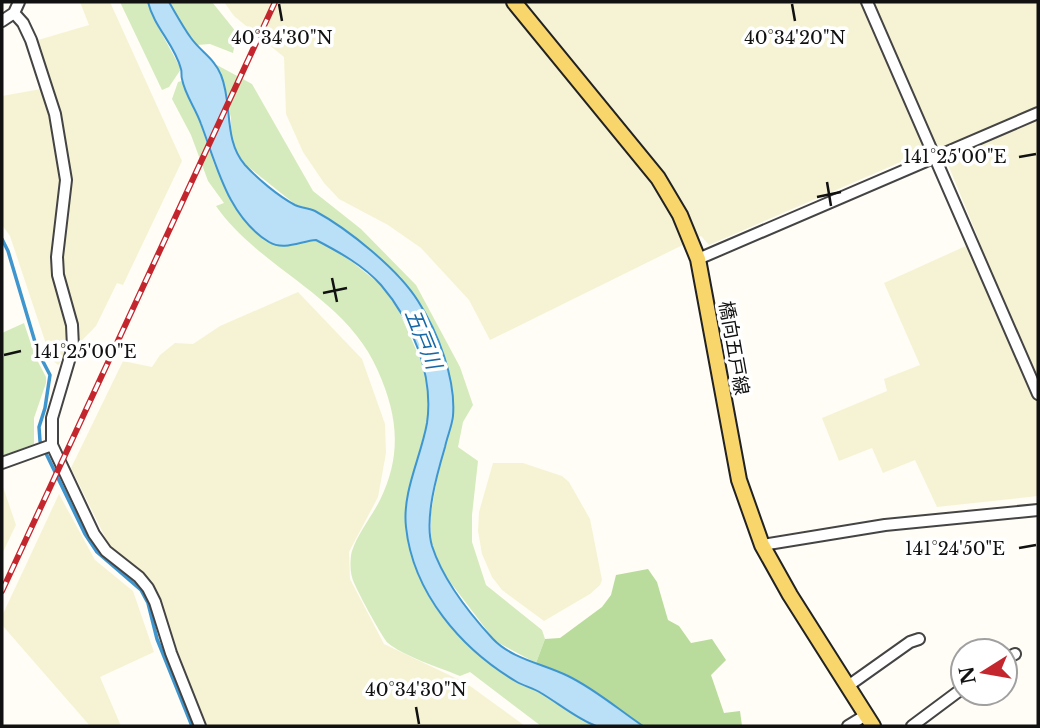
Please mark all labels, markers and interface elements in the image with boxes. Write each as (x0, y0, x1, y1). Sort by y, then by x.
text: 40°34'30"N (231, 27, 333, 49)
text: 40°34'20"N (744, 27, 846, 49)
text: 141°25'00"E (903, 146, 1007, 168)
street label: 橋向五戸線 (714, 299, 754, 397)
water label: 五戸川 (399, 305, 448, 375)
text: 141°25'00"E (33, 341, 137, 363)
text: 141°24'50"E (905, 538, 1005, 560)
north arrow (949, 637, 1019, 707)
text: N (955, 664, 981, 686)
text: 40°34'30"N (365, 679, 467, 701)

